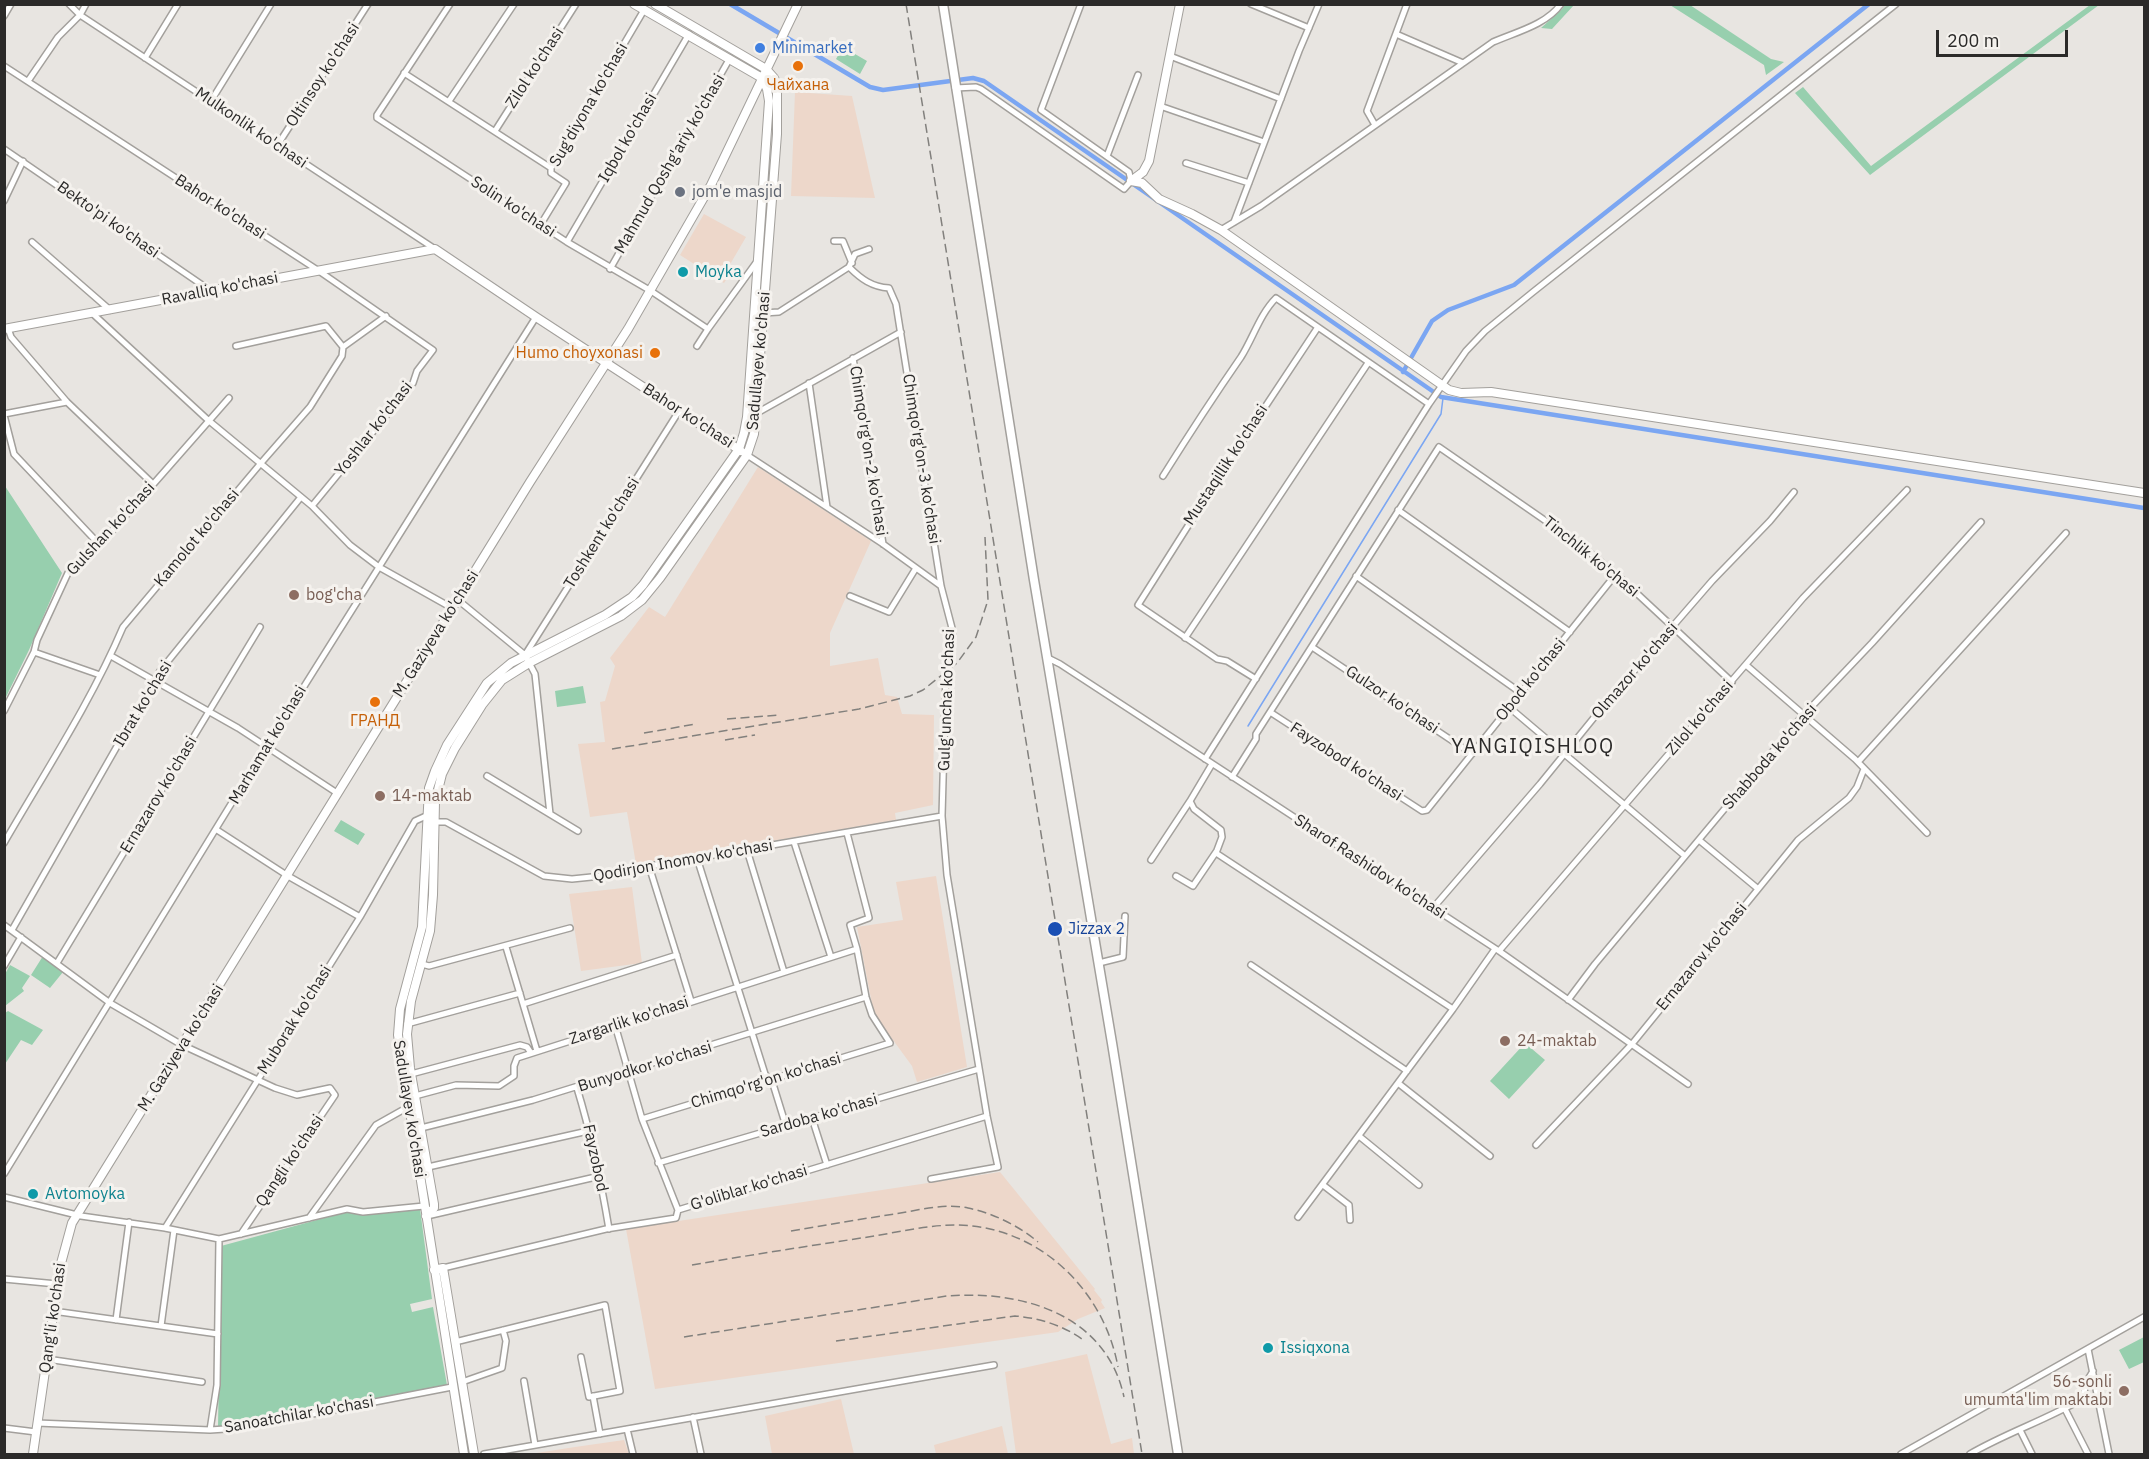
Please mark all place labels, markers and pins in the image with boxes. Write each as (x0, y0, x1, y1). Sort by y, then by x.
place label: Minimarket (772, 38, 853, 58)
marker: Minimarket (753, 41, 767, 55)
marker: Чайхана (791, 59, 805, 73)
place label: Чайхана (767, 75, 829, 95)
place label: jom'e masjid (692, 182, 782, 202)
marker: jom'e masjid (673, 185, 687, 199)
place label: Moyka (695, 262, 742, 282)
marker: Moyka (676, 265, 690, 279)
place label: Humo choyxonasi (516, 343, 643, 363)
marker: Humo choyxonasi (648, 346, 662, 360)
place label: bog'cha (306, 585, 362, 605)
marker: bog'cha (287, 588, 301, 602)
marker: ГРАНД (368, 695, 382, 709)
place label: ГРАНД (350, 711, 400, 731)
place label: 14-maktab (392, 786, 472, 806)
marker: 14-maktab (373, 789, 387, 803)
place label: Jizzax 2 (1068, 919, 1125, 939)
marker: Jizzax 2 (1046, 920, 1064, 938)
place label: 24-maktab (1517, 1031, 1597, 1051)
marker: 24-maktab (1498, 1034, 1512, 1048)
place label: Avtomoyka (45, 1184, 125, 1204)
marker: Avtomoyka (26, 1187, 40, 1201)
place label: Issiqxona (1280, 1338, 1350, 1358)
marker: Issiqxona (1261, 1341, 1275, 1355)
place label: 56-sonli umumta'lim maktabi (1964, 1372, 2112, 1410)
marker: 56-sonli umumta'lim maktabi (2117, 1384, 2131, 1398)

